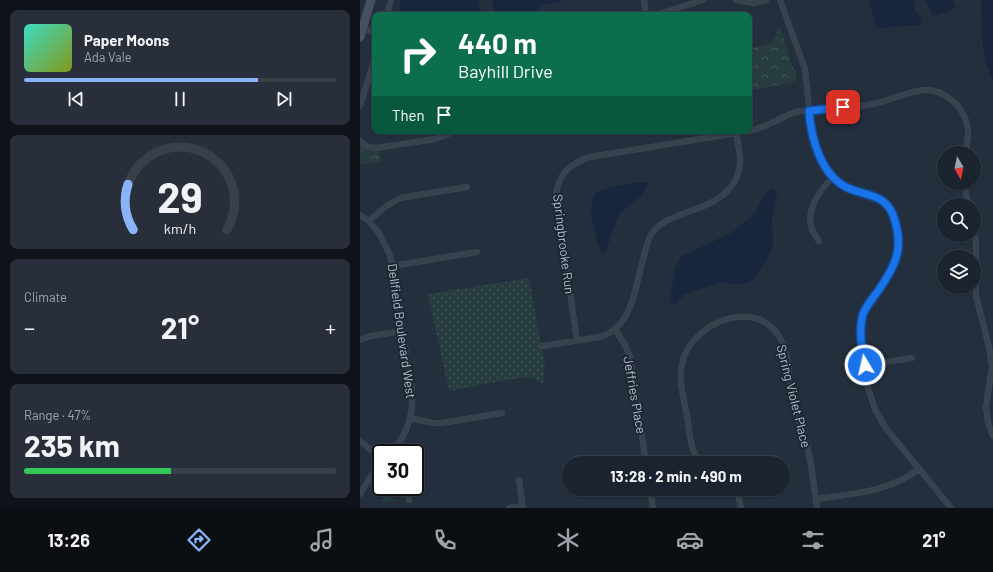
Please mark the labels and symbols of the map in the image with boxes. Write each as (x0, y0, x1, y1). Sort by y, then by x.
pin (826, 90, 860, 124)
north arrow (937, 146, 981, 190)
street label: Springbrooke Run (550, 193, 578, 295)
street label: Dellfield Boulevard West (385, 263, 419, 399)
street label: Spring Violet Place (773, 343, 815, 449)
position arrow (844, 344, 886, 386)
street label: Jeffries Place (620, 355, 650, 435)
speed limit sign: 30 (372, 444, 424, 496)

